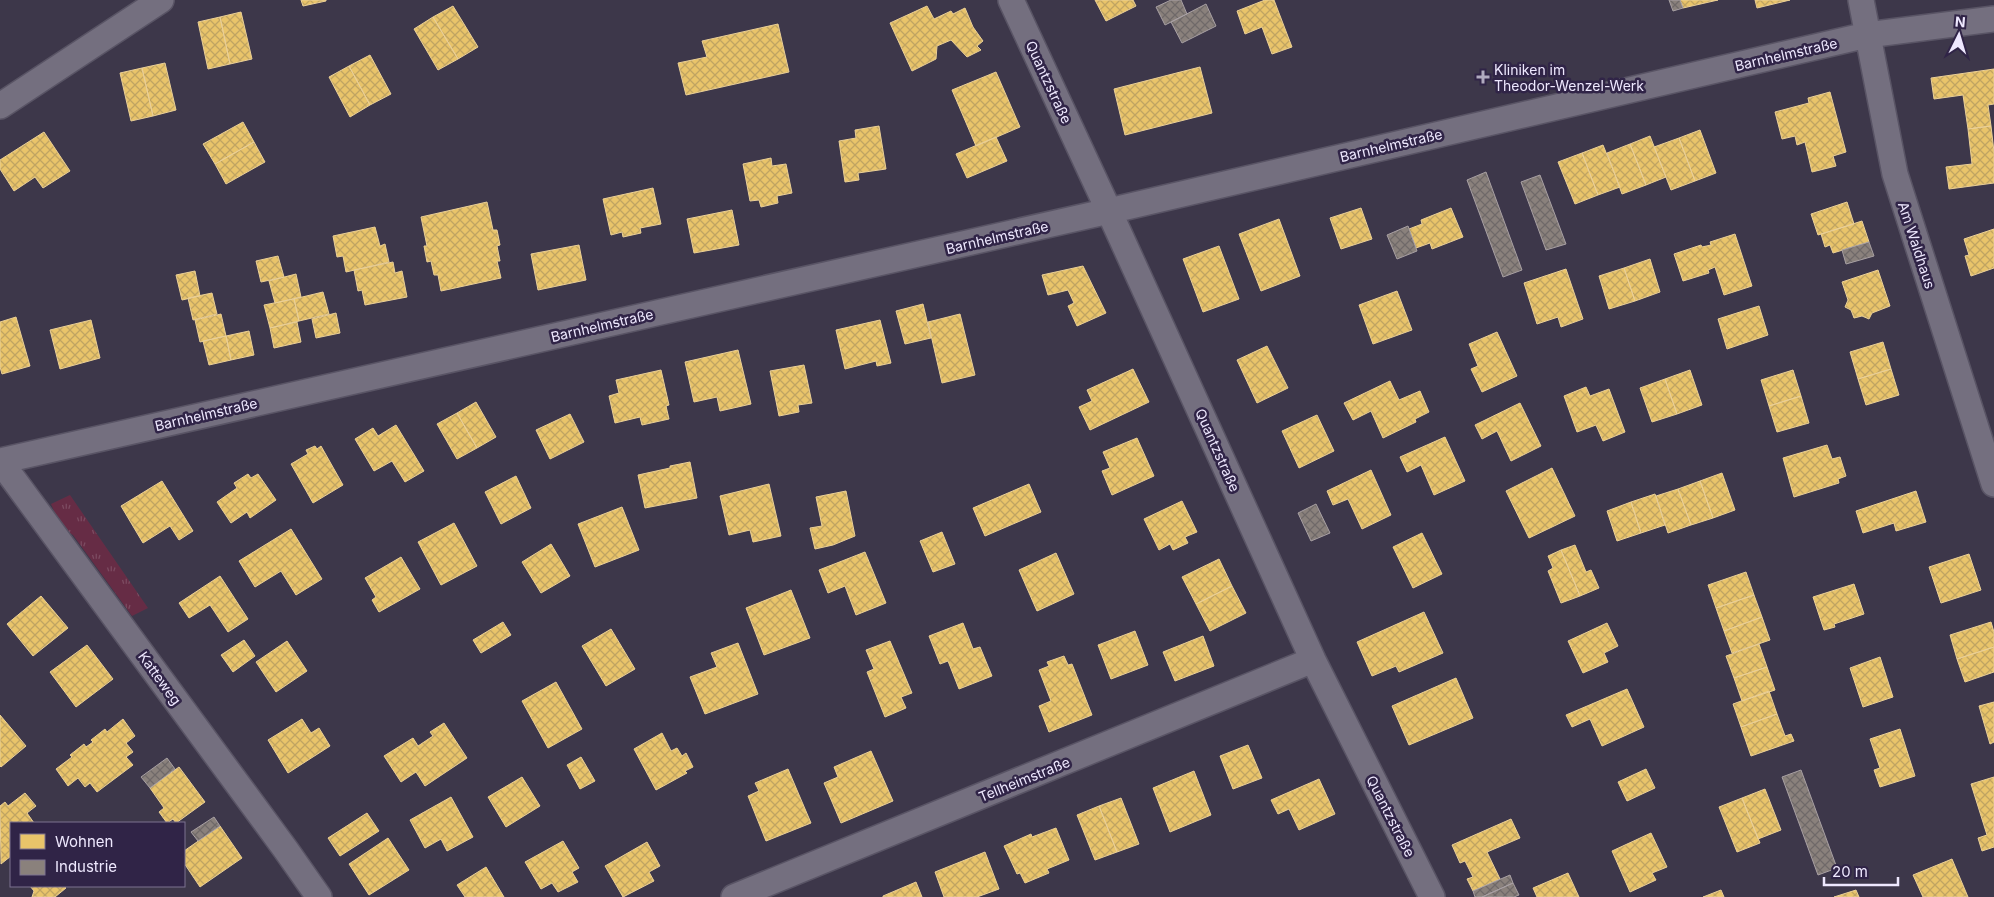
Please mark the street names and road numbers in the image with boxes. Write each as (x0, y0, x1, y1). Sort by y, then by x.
street label: Barnhelmstraße (1733, 34, 1839, 74)
street label: Quantzstraße (1022, 38, 1076, 126)
street label: Barnhelmstraße (1338, 125, 1444, 165)
street label: Am Waldhaus (1895, 199, 1939, 291)
street label: Barnhelmstraße (944, 217, 1050, 257)
street label: Barnhelmstraße (549, 305, 655, 345)
street label: Barnhelmstraße (153, 394, 259, 434)
street label: Quantzstraße (1192, 406, 1244, 494)
street label: Katteweg (135, 648, 185, 708)
street label: Tellheimstraße (976, 753, 1072, 805)
street label: Quantzstraße (1363, 772, 1419, 860)

